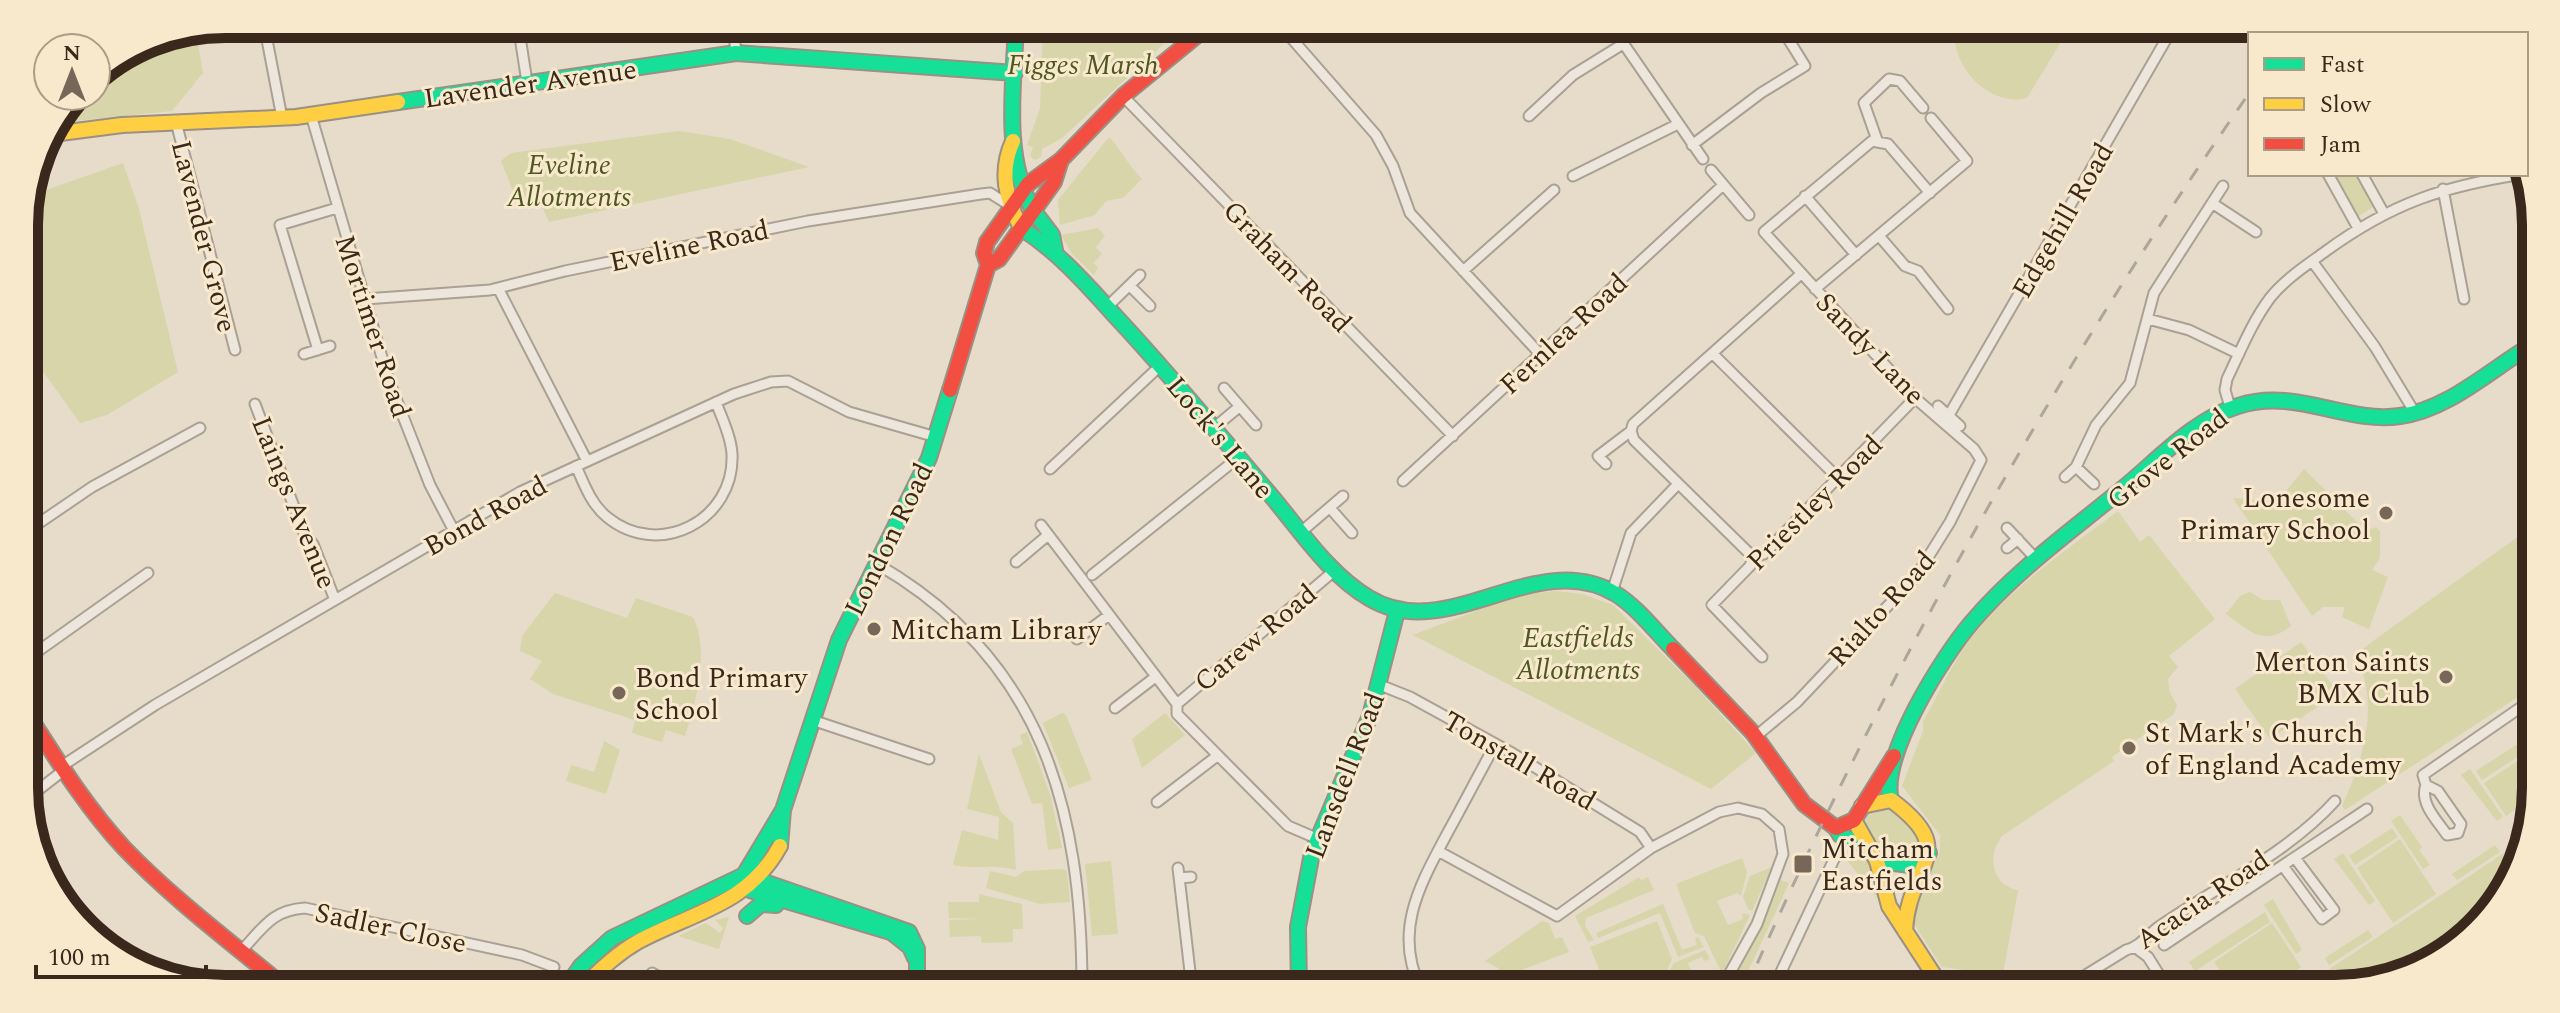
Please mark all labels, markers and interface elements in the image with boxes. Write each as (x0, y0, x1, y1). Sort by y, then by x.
north arrow (32, 32, 112, 112)
legend (2248, 32, 2528, 176)
text: N (63, 37, 81, 70)
park label: Figges Marsh (1007, 44, 1159, 87)
text: Fast (2320, 47, 2365, 83)
street label: Lavender Avenue (421, 48, 639, 121)
text: Slow (2320, 87, 2372, 123)
text: Jam (2320, 127, 2361, 163)
street label: Edgehill Road (2001, 135, 2125, 307)
street label: Lavender Grove (159, 136, 248, 337)
park label: Eveline Allotments (506, 144, 631, 219)
street label: Graham Road (1212, 191, 1362, 343)
street label: Eveline Road (606, 209, 773, 284)
street label: Mortimer Road (323, 229, 422, 424)
street label: Fernlea Road (1490, 263, 1638, 405)
street label: Sandy Lane (1805, 283, 1935, 415)
street label: Lock's Lane (1155, 367, 1284, 509)
street label: Grove Road (2098, 398, 2238, 521)
street label: Laings Avenue (239, 410, 348, 595)
street label: Priestley Road (1737, 425, 1893, 581)
street label: London Road (834, 455, 945, 624)
street label: Bond Road (416, 465, 556, 568)
place label: Lonesome Primary School (2180, 477, 2370, 552)
marker: Lonesome Primary School (2377, 504, 2395, 522)
street label: Rialto Road (1818, 541, 1946, 677)
street label: Carew Road (1185, 574, 1327, 703)
place label: Mitcham Library (890, 609, 1103, 652)
park label: Eastfields Allotments (1515, 617, 1640, 692)
marker: Mitcham Library (865, 620, 883, 638)
place label: Merton Saints BMX Club (2254, 641, 2430, 716)
place label: Bond Primary School (635, 657, 809, 732)
marker: Merton Saints BMX Club (2437, 668, 2455, 686)
marker: Bond Primary School (610, 684, 628, 702)
street label: Lansdell Road (1294, 686, 1397, 865)
street label: Tonstall Road (1435, 700, 1604, 823)
place label: St Mark's Church of England Academy (2145, 712, 2403, 787)
marker: St Mark's Church of England Academy (2120, 739, 2138, 757)
place label: Mitcham Eastfields (1821, 828, 1943, 903)
street label: Acacia Road (2127, 839, 2279, 961)
marker: Mitcham Eastfields (1792, 853, 1814, 875)
street label: Sadler Close (311, 891, 470, 966)
scale bar (36, 929, 206, 979)
text: 100 m (48, 940, 111, 976)

